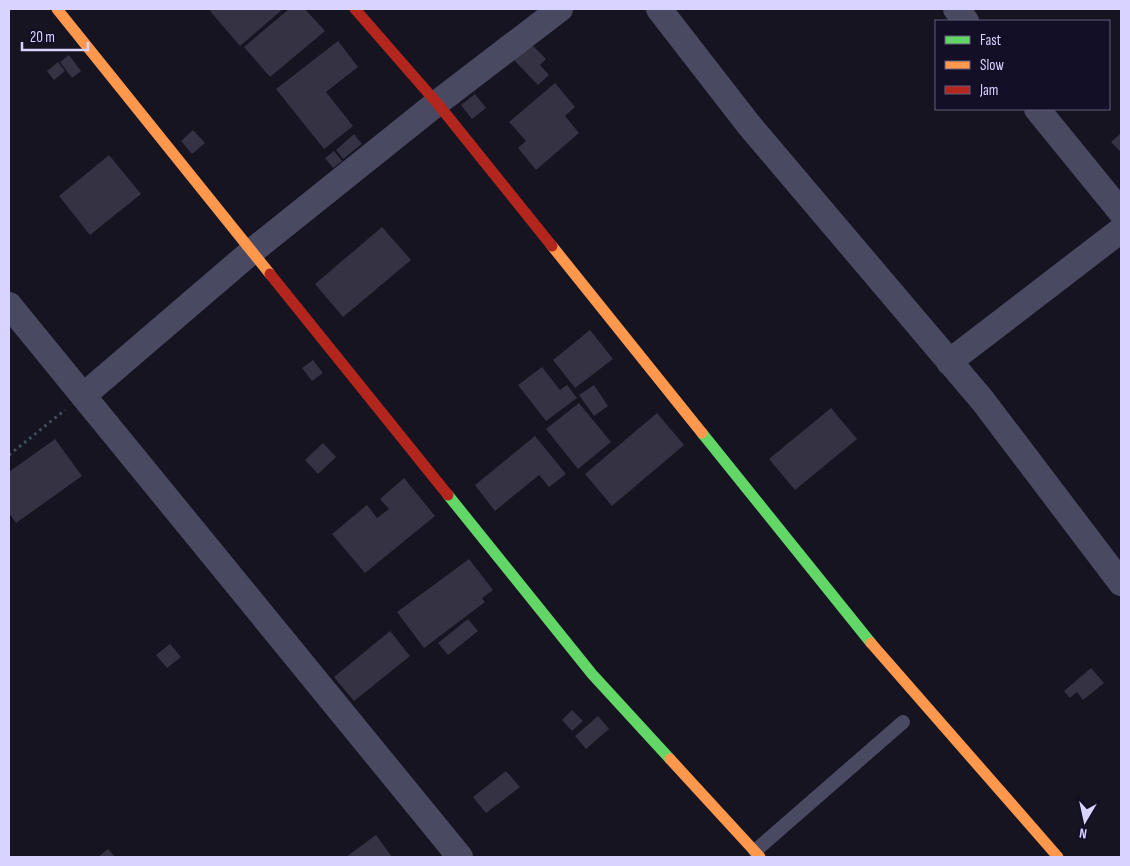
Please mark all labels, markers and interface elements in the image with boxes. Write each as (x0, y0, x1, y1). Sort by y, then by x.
scale bar (22, 20, 89, 52)
legend (935, 20, 1110, 110)
text: 20 m (30, 28, 55, 47)
text: Fast (980, 31, 1002, 50)
text: Slow (980, 56, 1004, 75)
text: Jam (979, 81, 998, 100)
north arrow (1060, 796, 1110, 846)
text: N (1078, 824, 1088, 842)

